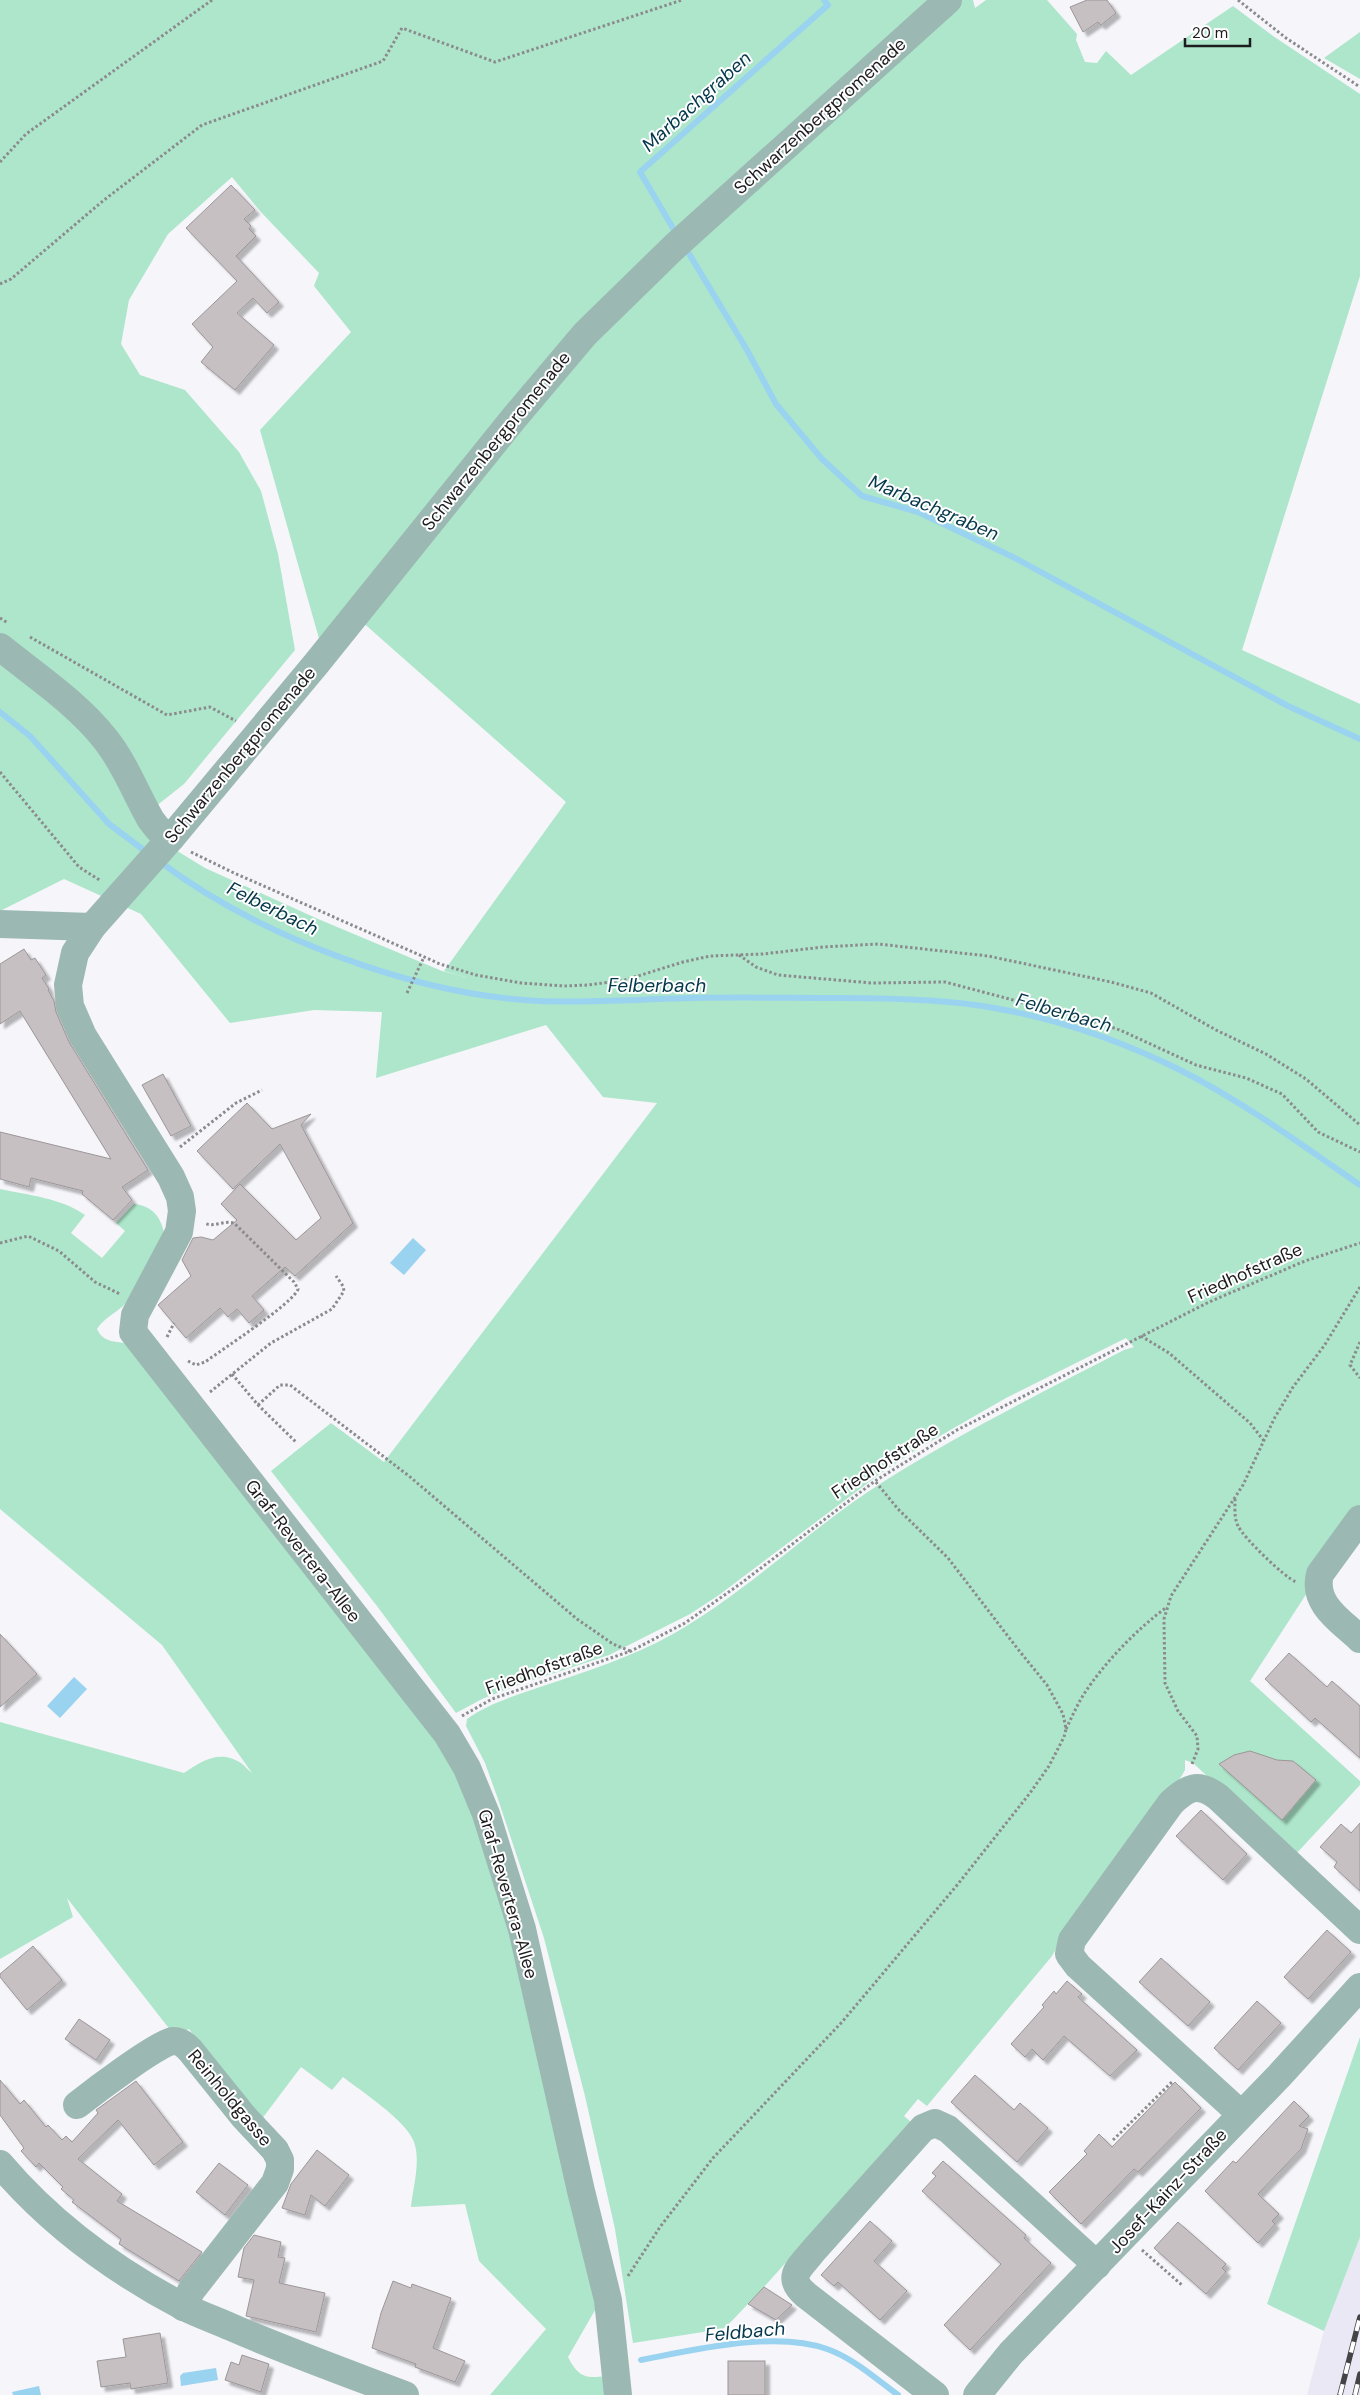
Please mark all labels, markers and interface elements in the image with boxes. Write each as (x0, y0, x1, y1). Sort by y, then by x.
scale bar (1185, 15, 1250, 47)
text: 20 m (1192, 23, 1228, 43)
street label: Schwarzenbergpromenade (729, 32, 911, 200)
water label: Marbachgraben (636, 45, 757, 157)
street label: Schwarzenbergpromenade (416, 346, 576, 536)
water label: Marbachgraben (865, 469, 1003, 546)
street label: Schwarzenbergpromenade (159, 662, 321, 848)
water label: Felberbach (223, 876, 323, 941)
water label: Felberbach (608, 973, 706, 998)
water label: Felberbach (1013, 987, 1115, 1038)
street label: Friedhofstraße (1184, 1237, 1306, 1309)
street label: Friedhofstraße (827, 1417, 943, 1505)
street label: Graf-Revertera-Allee (240, 1475, 366, 1627)
street label: Friedhofstraße (482, 1636, 606, 1700)
street label: Graf-Revertera-Allee (472, 1807, 544, 1981)
street label: Reinholdgasse (182, 2045, 278, 2151)
street label: Josef-Kainz-Straße (1104, 2123, 1232, 2259)
water label: Feldbach (704, 2316, 786, 2347)

